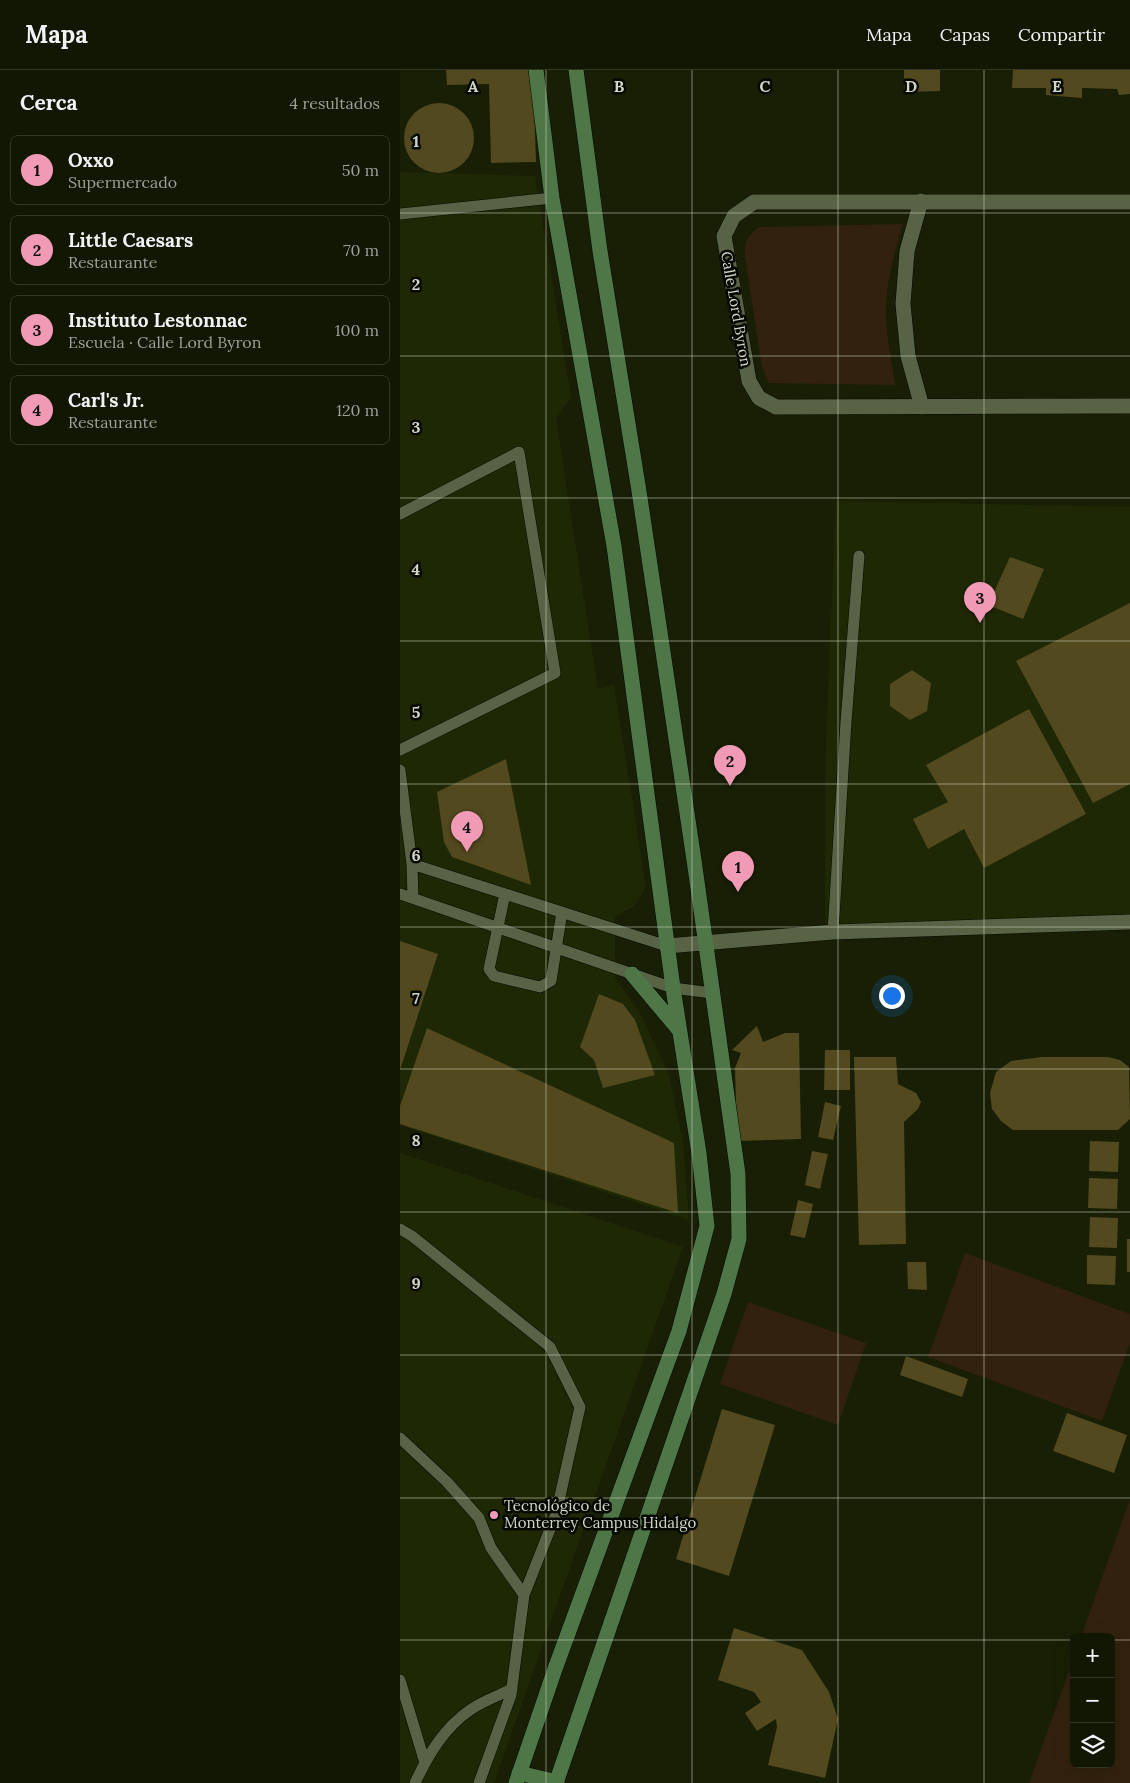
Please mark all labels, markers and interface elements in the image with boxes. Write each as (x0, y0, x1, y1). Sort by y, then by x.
text: Mapa (25, 19, 88, 50)
text: Mapa (866, 23, 912, 46)
text: Capas (940, 23, 990, 46)
text: Compartir (1018, 23, 1105, 46)
text: A (468, 76, 479, 96)
text: B (614, 76, 625, 96)
text: C (759, 76, 771, 96)
text: D (905, 76, 917, 96)
text: E (1052, 76, 1062, 96)
text: Cerca (20, 89, 78, 116)
text: 4 resultados (290, 93, 380, 113)
text: 1 (413, 131, 419, 151)
text: Oxxo (68, 148, 114, 172)
text: 1 (34, 160, 40, 180)
text: 50 m (342, 160, 379, 180)
text: Supermercado (68, 172, 177, 192)
text: Little Caesars (68, 228, 193, 252)
text: 2 (33, 240, 41, 260)
text: 70 m (343, 240, 379, 260)
street label: Calle Lord Byron (717, 250, 756, 368)
text: Restaurante (68, 252, 157, 272)
text: 2 (412, 274, 420, 294)
text: Instituto Lestonnac (68, 308, 247, 332)
text: 3 (33, 320, 41, 340)
text: 100 m (335, 320, 379, 340)
text: Escuela · Calle Lord Byron (68, 332, 261, 352)
text: Carl's Jr. (68, 388, 144, 412)
text: 4 (33, 400, 41, 420)
text: 120 m (336, 400, 379, 420)
text: Restaurante (68, 412, 157, 432)
text: 3 (412, 417, 421, 437)
text: 4 (412, 559, 421, 579)
pin: 3 (964, 582, 996, 623)
text: 5 (412, 702, 421, 722)
pin: 2 (714, 745, 746, 786)
pin: 4 (451, 811, 483, 852)
text: 6 (411, 845, 421, 865)
pin: 1 (722, 851, 754, 892)
your location (879, 983, 905, 1009)
text: 7 (412, 988, 420, 1008)
text: 8 (411, 1130, 421, 1150)
text: 9 (411, 1273, 421, 1293)
place label: Tecnológico de Monterrey Campus Hidalgo (504, 1496, 696, 1532)
marker: Tecnológico de Monterrey Campus Hidalgo (488, 1509, 500, 1521)
map controls (1070, 1633, 1115, 1768)
button: + (1070, 1633, 1115, 1678)
button: − (1070, 1678, 1115, 1723)
button: layers (1070, 1723, 1115, 1768)

